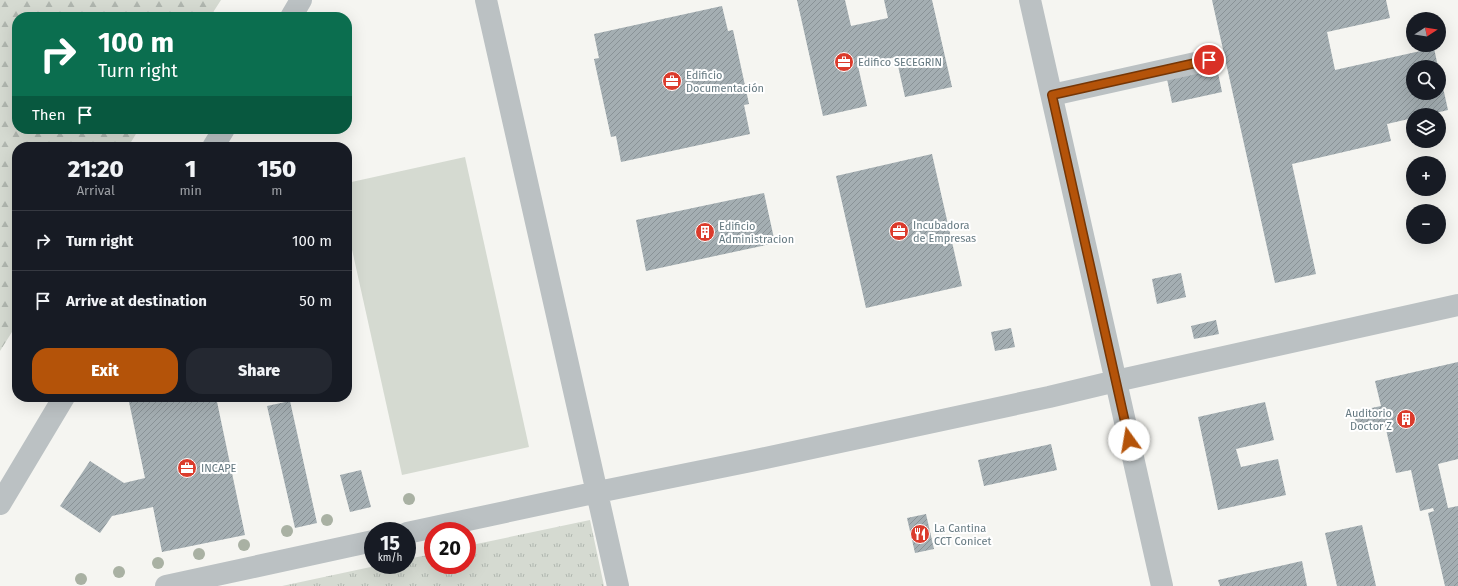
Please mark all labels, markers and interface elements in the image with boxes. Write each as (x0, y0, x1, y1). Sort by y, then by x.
north arrow (1406, 12, 1446, 52)
map controls (1406, 12, 1446, 244)
text: 100 m (98, 26, 174, 59)
icon: right (32, 28, 84, 80)
pin (1192, 43, 1226, 77)
icon: arrive (1198, 49, 1220, 71)
office icon: Edifico SECEGRIN (833, 51, 855, 73)
place label: Edifico SECEGRIN (858, 56, 942, 69)
text: Turn right (98, 60, 178, 82)
button: search (1406, 60, 1446, 100)
place label: Edificio Documentación (686, 69, 764, 95)
office icon: Edificio Documentación (661, 70, 683, 92)
icon: arrive (74, 104, 96, 126)
text: Then (32, 106, 66, 124)
button: layers (1406, 108, 1446, 148)
text: 21:20 (68, 155, 124, 183)
text: 1 (185, 155, 196, 183)
text: 150 (258, 155, 296, 183)
button: + (1406, 156, 1446, 196)
text: Arrival (77, 183, 115, 198)
text: min (179, 183, 202, 198)
text: m (271, 183, 283, 198)
button: − (1406, 204, 1446, 244)
place label: Incubadora de Empresas (913, 219, 976, 245)
place label: Edificio Administracion (719, 220, 794, 246)
office icon: Incubadora de Empresas (888, 220, 910, 242)
building icon: Edificio Administracion (694, 221, 716, 243)
icon: right (32, 230, 54, 252)
text: Turn right (66, 232, 133, 250)
text: 100 m (292, 232, 332, 250)
icon: arrive (32, 290, 54, 312)
text: Arrive at destination (66, 292, 207, 310)
text: 50 m (299, 292, 332, 310)
button: Exit (32, 348, 178, 394)
button: Share (186, 348, 332, 394)
place label: Auditorio Doctor Z (1346, 407, 1392, 433)
building icon: Auditorio Doctor Z (1395, 408, 1417, 430)
position arrow (1108, 419, 1150, 461)
office icon: INCAPE (176, 457, 198, 479)
place label: INCAPE (201, 462, 237, 475)
speed limit sign: 20 (424, 522, 476, 574)
place label: La Cantina CCT Conicet (934, 522, 992, 548)
restaurant icon: La Cantina CCT Conicet (909, 523, 931, 545)
text: 15 (380, 531, 400, 555)
text: km/h (378, 552, 402, 564)

